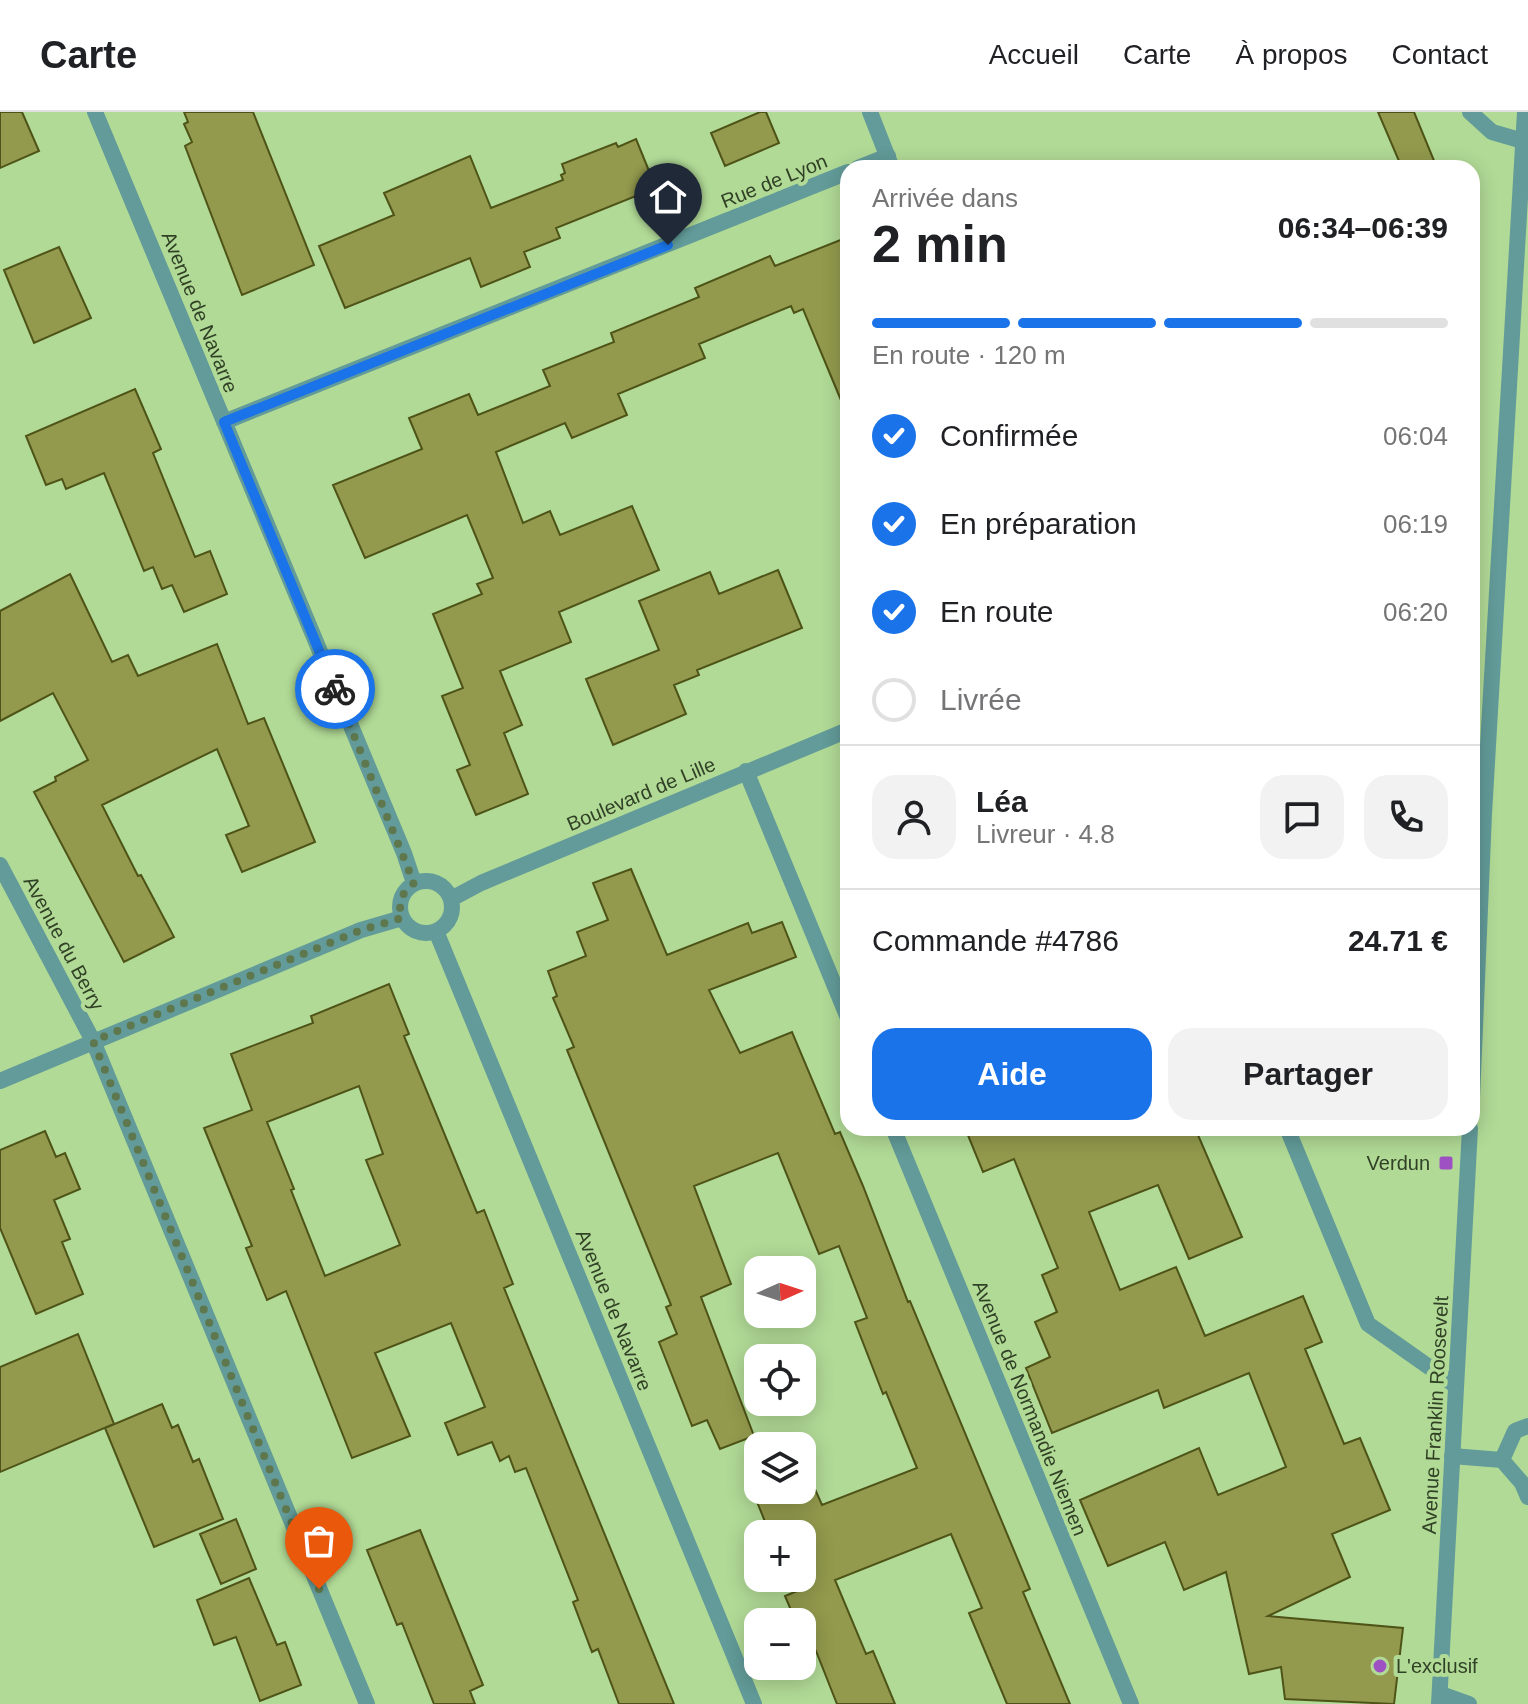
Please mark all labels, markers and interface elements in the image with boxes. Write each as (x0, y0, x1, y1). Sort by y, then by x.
text: Carte (40, 34, 137, 76)
text: Accueil (989, 39, 1079, 70)
text: Carte (1123, 39, 1191, 70)
text: À propos (1235, 39, 1348, 70)
text: Contact (1392, 39, 1488, 70)
street label: Rue de Lyon (718, 150, 830, 212)
pin (634, 163, 702, 245)
icon: home (646, 175, 690, 219)
text: Arrivée dans (872, 183, 1018, 213)
text: 06:34–06:39 (1278, 211, 1448, 244)
text: 2 min (872, 215, 1008, 273)
street label: Avenue de Navarre (158, 228, 242, 396)
text: En route · 120 m (872, 340, 1066, 370)
icon: check (872, 414, 916, 458)
text: Confirmée (940, 419, 1078, 452)
text: 06:04 (1383, 421, 1448, 451)
icon: check (872, 502, 916, 546)
text: En préparation (940, 507, 1137, 540)
text: 06:19 (1383, 509, 1448, 539)
icon: check (872, 590, 916, 634)
text: En route (940, 595, 1053, 628)
text: 06:20 (1383, 597, 1448, 627)
courier (295, 649, 375, 729)
icon: bike (313, 667, 357, 711)
text: Livrée (940, 683, 1022, 716)
street label: Boulevard de Lille (564, 753, 718, 835)
button: person (872, 775, 956, 859)
button: chat (1260, 775, 1344, 859)
button: phone (1364, 775, 1448, 859)
text: Léa (976, 785, 1028, 818)
text: Livreur · 4.8 (976, 819, 1115, 849)
street label: Avenue du Berry (19, 872, 109, 1014)
text: Commande #4786 (872, 924, 1119, 957)
text: 24.71 € (1348, 924, 1448, 957)
button: Aide (872, 1028, 1152, 1120)
button: Partager (1168, 1028, 1448, 1120)
place label: Verdun (1367, 1152, 1430, 1174)
marker: Verdun (1437, 1154, 1455, 1172)
street label: Avenue de Navarre (572, 1226, 656, 1394)
north arrow (744, 1256, 816, 1328)
map controls (744, 1256, 816, 1680)
street label: Avenue de Normandie Niemen (969, 1277, 1091, 1539)
street label: Avenue Franklin Roosevelt (1418, 1295, 1452, 1535)
button: locate (744, 1344, 816, 1416)
button: layers (744, 1432, 816, 1504)
pin (285, 1507, 353, 1589)
icon: bag (297, 1519, 341, 1563)
button: + (744, 1520, 816, 1592)
button: − (744, 1608, 816, 1680)
place label: L'exclusif (1396, 1655, 1478, 1677)
marker: L'exclusif (1371, 1657, 1389, 1675)

